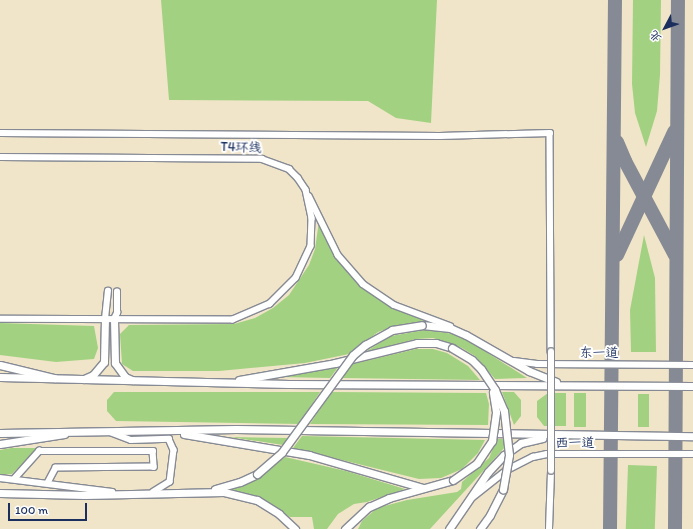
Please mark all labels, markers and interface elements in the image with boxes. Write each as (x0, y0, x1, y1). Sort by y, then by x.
north arrow (645, 8, 685, 48)
text: 北 (647, 28, 664, 45)
street label: T4环线 (220, 139, 262, 157)
street label: 东一道 (580, 345, 618, 361)
street label: 西一道 (556, 435, 594, 451)
scale bar (10, 495, 89, 521)
text: 100 m (15, 503, 48, 517)

